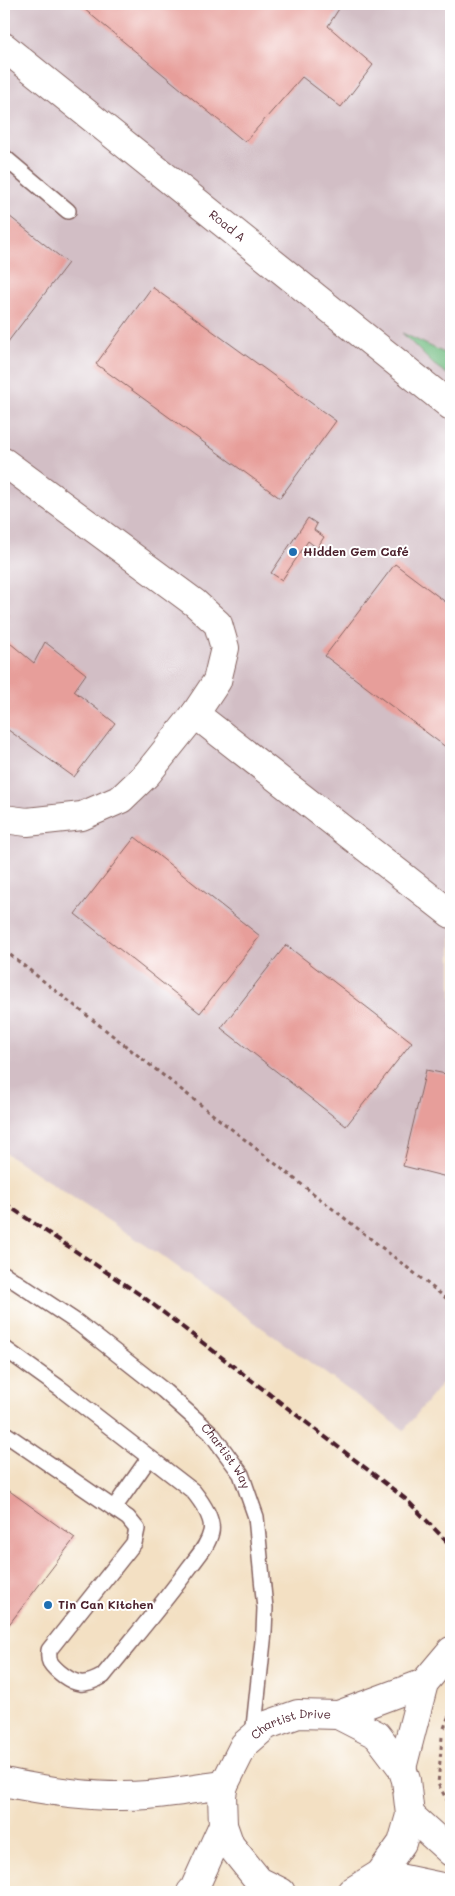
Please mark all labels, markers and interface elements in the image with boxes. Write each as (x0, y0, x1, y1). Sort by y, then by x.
street label: Road A (206, 206, 249, 245)
place label: Hidden Gem Café (303, 543, 409, 559)
marker: Hidden Gem Café (287, 546, 299, 558)
street label: Chartist Way (198, 1419, 255, 1491)
place label: Tin Can Kitchen (58, 1596, 153, 1612)
marker: Tin Can Kitchen (42, 1599, 54, 1611)
street label: Chartist Drive (247, 1705, 331, 1743)

